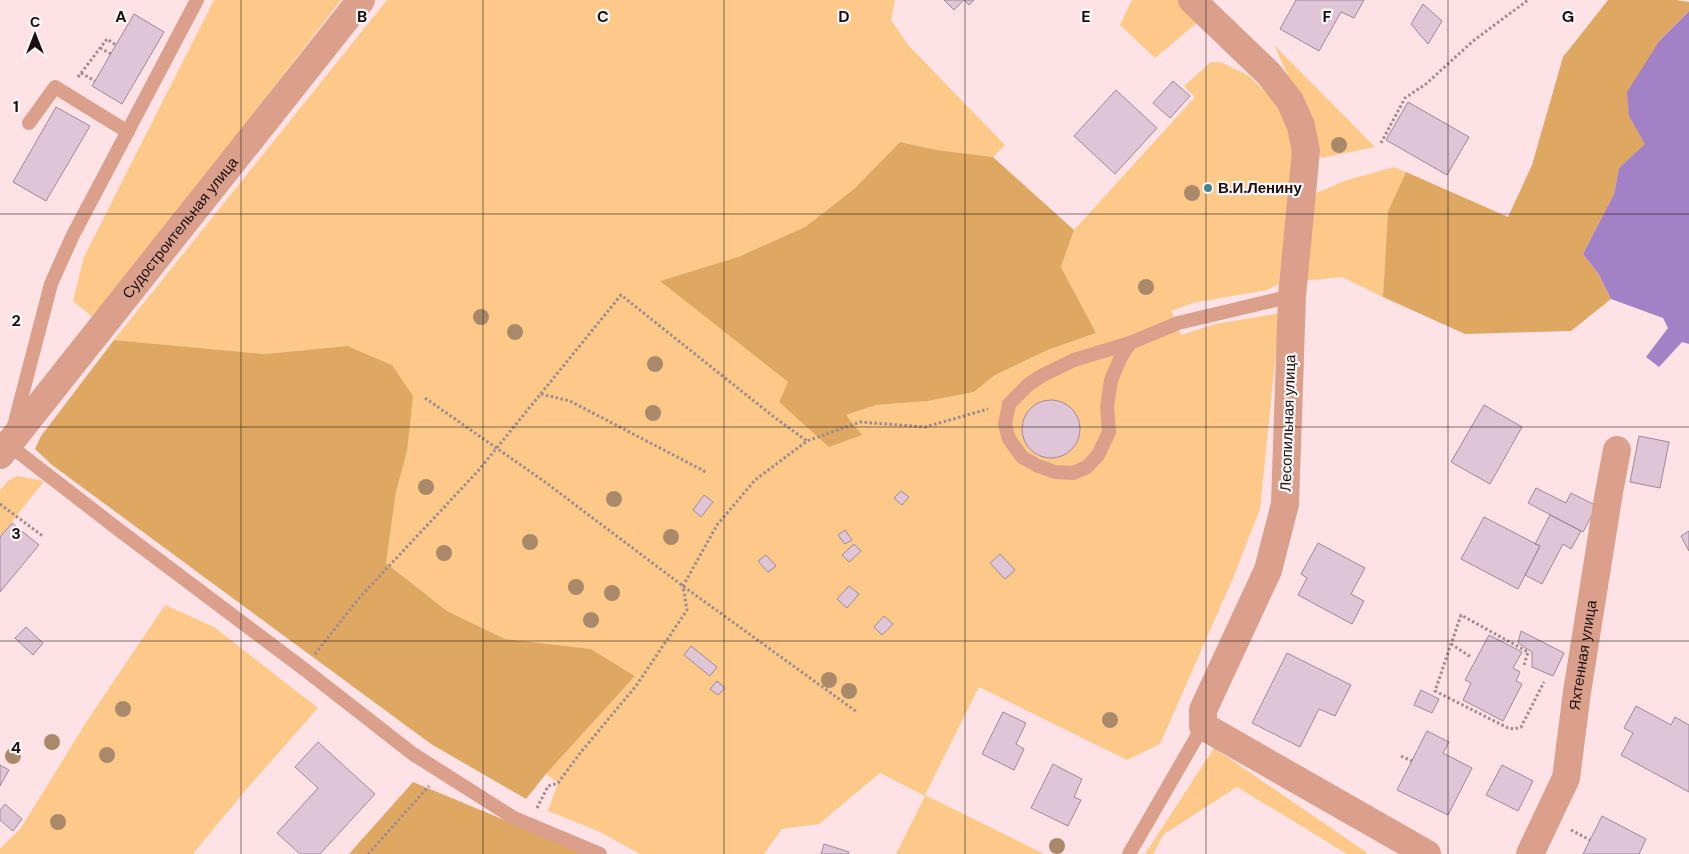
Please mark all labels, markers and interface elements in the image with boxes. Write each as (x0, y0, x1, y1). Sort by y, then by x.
text: A (115, 6, 127, 27)
text: B (357, 6, 367, 27)
text: C (597, 6, 609, 27)
text: D (838, 6, 850, 27)
text: E (1081, 6, 1091, 27)
text: F (1323, 6, 1332, 27)
text: G (1562, 6, 1574, 27)
north arrow (10, 10, 60, 60)
text: С (30, 13, 40, 31)
text: 1 (13, 96, 19, 117)
street label: Судостроительная улица (118, 152, 243, 303)
place label: В.И.Ленину (1218, 178, 1302, 198)
marker: В.И.Ленину (1202, 182, 1214, 194)
text: 2 (11, 310, 21, 331)
street label: Лесопильная улица (1276, 353, 1300, 492)
text: 3 (11, 523, 21, 544)
street label: Яхтенная улица (1565, 598, 1602, 712)
text: 4 (11, 737, 21, 758)

